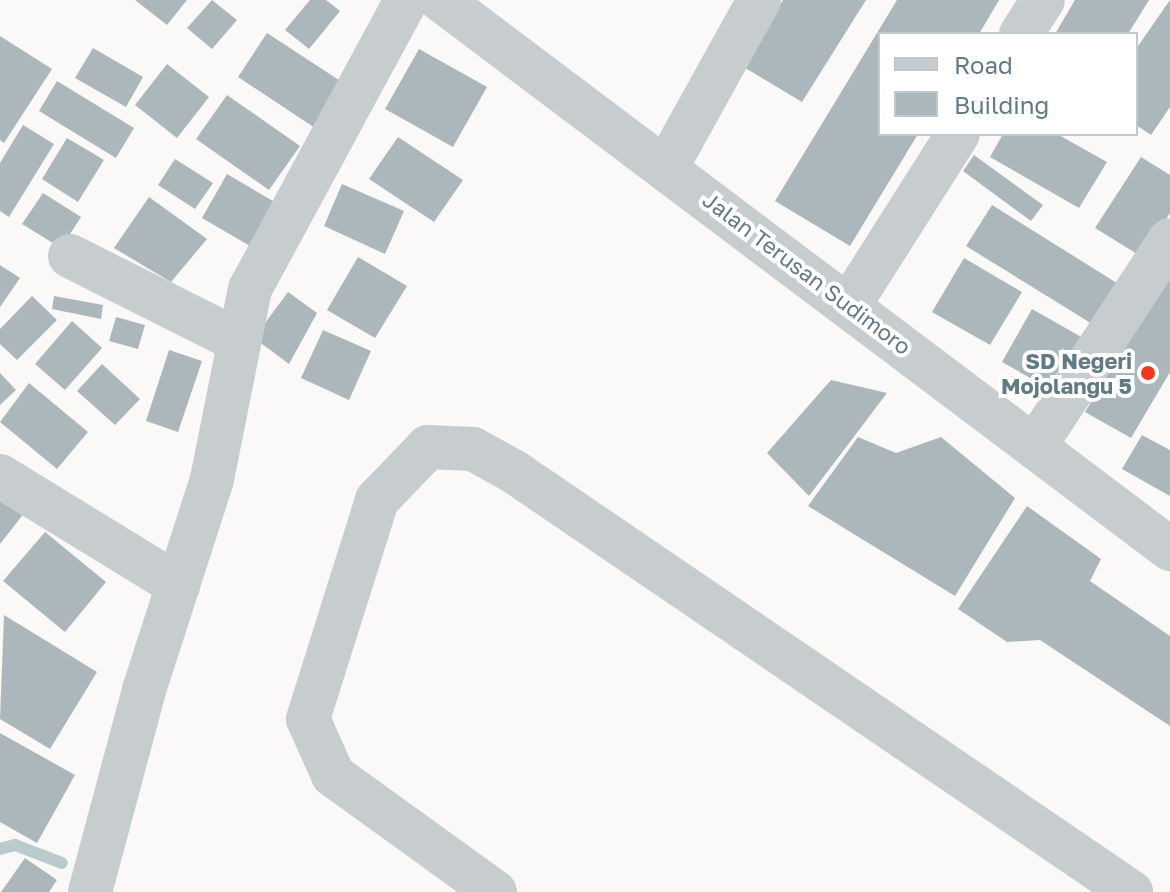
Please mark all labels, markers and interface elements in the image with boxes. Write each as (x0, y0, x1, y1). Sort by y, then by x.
legend (878, 32, 1138, 136)
text: Road (954, 50, 1013, 79)
text: Building (954, 90, 1049, 119)
street label: Jalan Terusan Sudimoro (698, 186, 916, 360)
place label: SD Negeri Mojolangu 5 (1001, 347, 1132, 398)
marker: SD Negeri Mojolangu 5 (1139, 364, 1157, 382)

